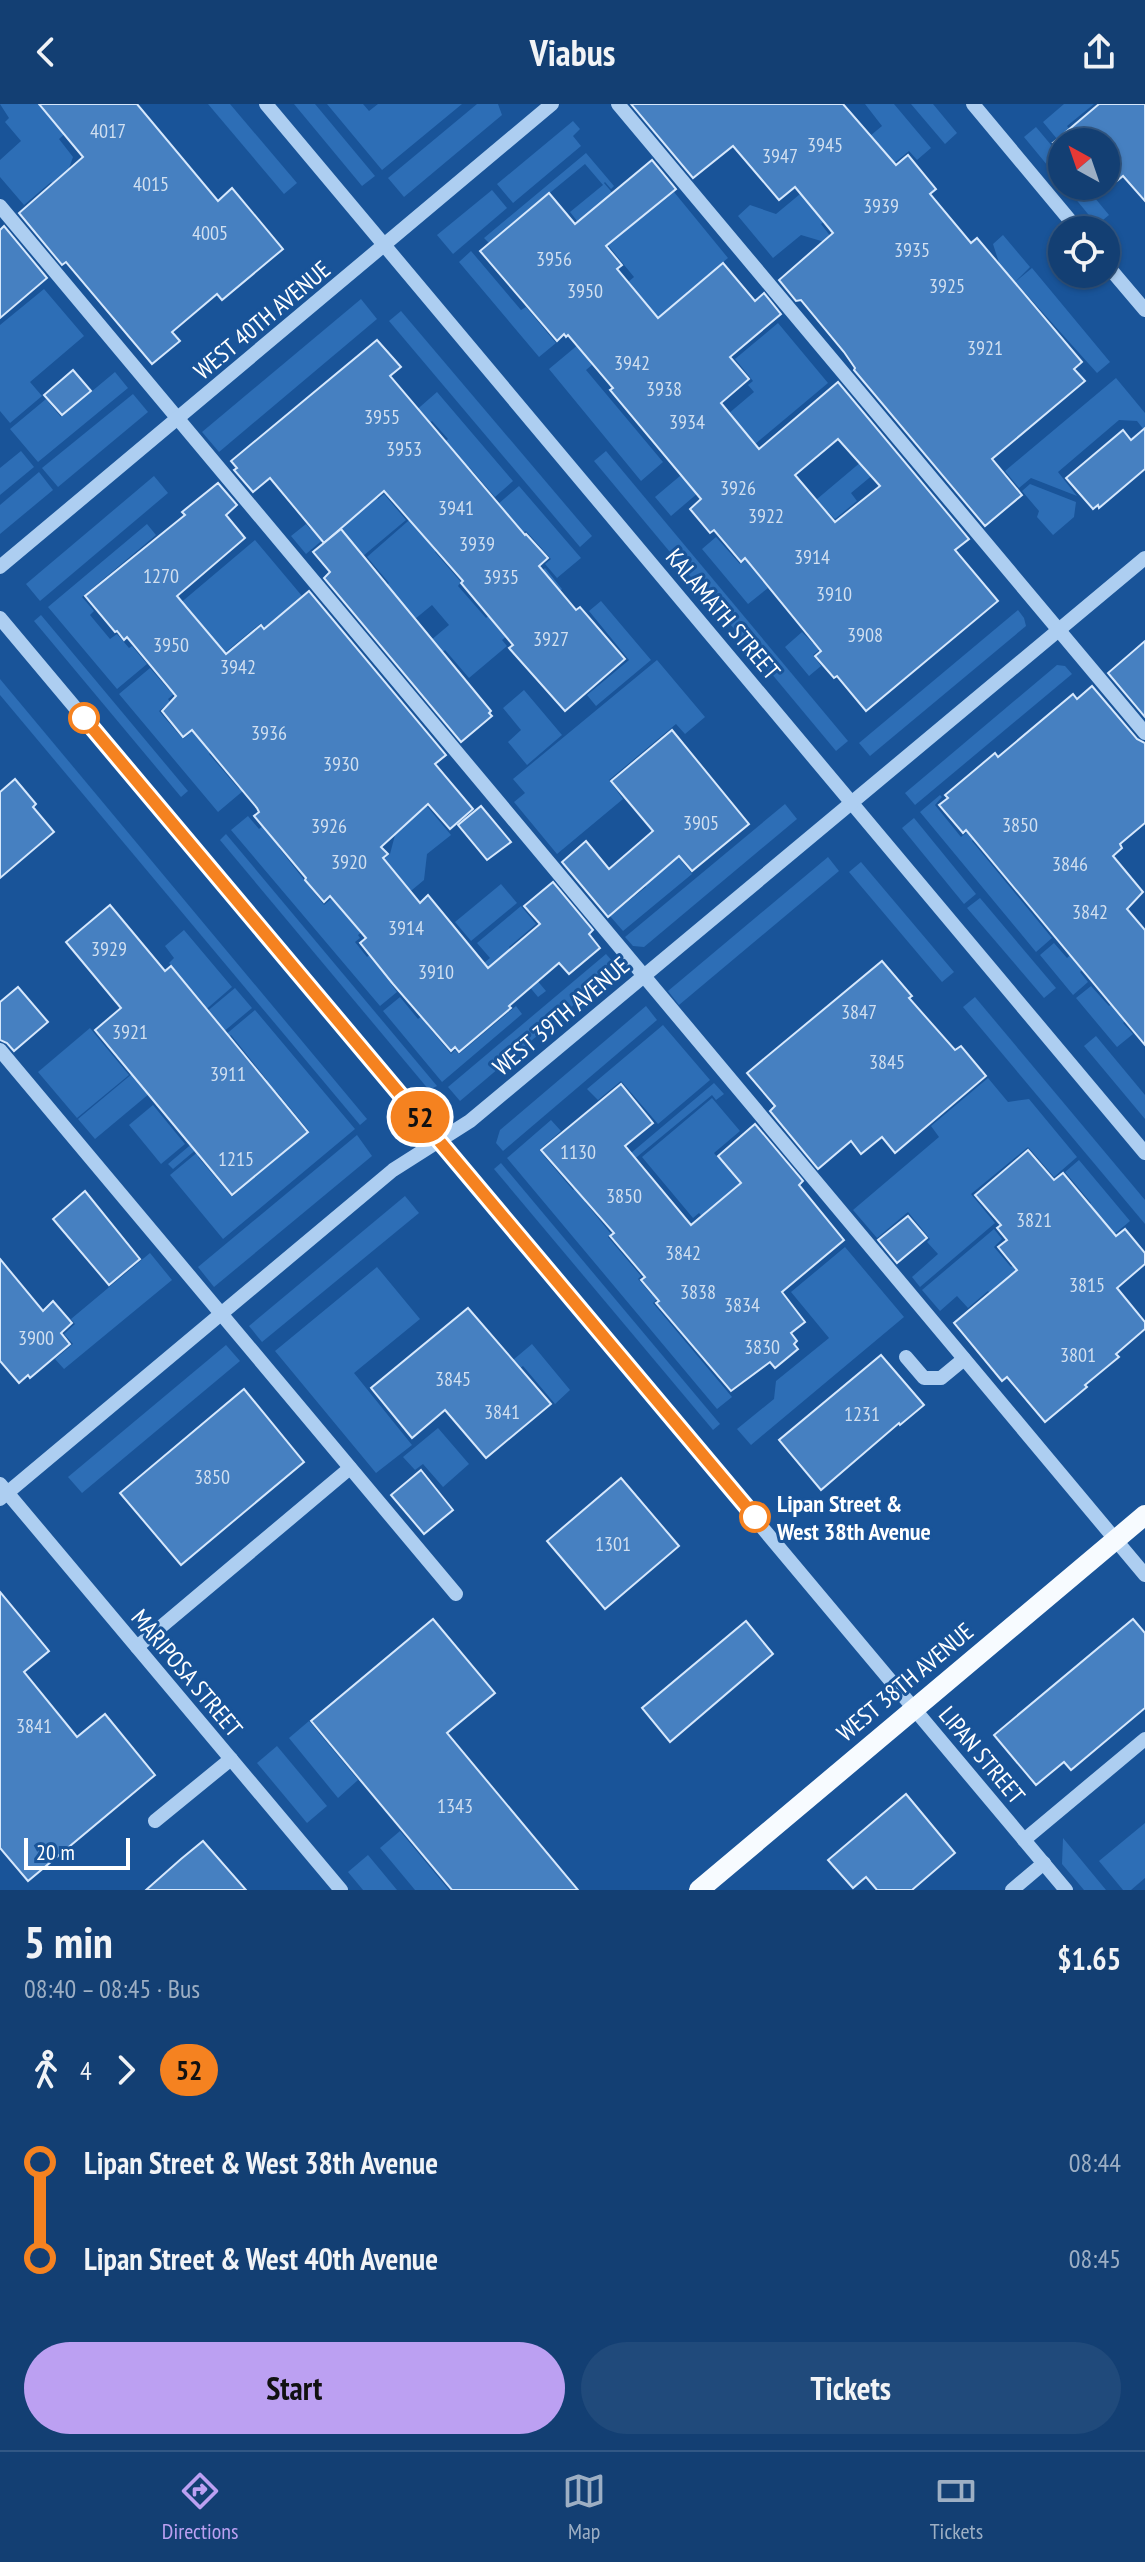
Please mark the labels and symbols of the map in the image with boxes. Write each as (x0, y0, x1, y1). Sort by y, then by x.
house number: 4017 (90, 118, 126, 144)
north arrow (1048, 128, 1120, 200)
house number: 3945 (807, 132, 843, 158)
house number: 3947 (762, 143, 798, 169)
house number: 4015 (133, 171, 169, 197)
house number: 3939 (863, 193, 899, 219)
house number: 4005 (192, 220, 228, 246)
house number: 3935 (894, 237, 930, 263)
house number: 3956 (536, 246, 572, 272)
street label: WEST 40TH AVENUE (187, 254, 337, 386)
house number: 3925 (929, 273, 965, 299)
house number: 3950 (567, 278, 603, 304)
house number: 3921 (967, 335, 1003, 361)
house number: 3942 (614, 350, 650, 376)
house number: 3938 (646, 376, 682, 402)
house number: 3955 (364, 404, 400, 430)
house number: 3934 (669, 409, 705, 435)
house number: 3953 (386, 436, 422, 462)
house number: 3926 (720, 475, 756, 501)
house number: 3941 (438, 495, 474, 521)
house number: 3922 (748, 503, 784, 529)
house number: 3939 (459, 531, 495, 557)
street label: KALAMATH STREET (659, 542, 787, 686)
house number: 3914 (794, 544, 830, 570)
house number: 1270 (143, 563, 179, 589)
house number: 3935 (483, 564, 519, 590)
house number: 3910 (816, 581, 852, 607)
house number: 3908 (847, 622, 883, 648)
house number: 3927 (533, 626, 569, 652)
house number: 3950 (153, 632, 189, 658)
house number: 3942 (220, 654, 256, 680)
unlabelled marker (69, 703, 99, 733)
house number: 3936 (251, 720, 287, 746)
house number: 3930 (323, 751, 359, 777)
house number: 3905 (683, 810, 719, 836)
house number: 3850 (1002, 812, 1038, 838)
house number: 3926 (311, 813, 347, 839)
house number: 3920 (331, 849, 367, 875)
house number: 3846 (1052, 851, 1088, 877)
house number: 3842 (1072, 899, 1108, 925)
house number: 3914 (388, 915, 424, 941)
house number: 3929 (91, 936, 127, 962)
street label: WEST 39TH AVENUE (486, 950, 636, 1082)
house number: 3910 (418, 959, 454, 985)
house number: 3847 (841, 999, 877, 1025)
house number: 3921 (112, 1019, 148, 1045)
house number: 3845 (869, 1049, 905, 1075)
house number: 3911 (210, 1061, 246, 1087)
line badge: 52 (384, 1091, 456, 1143)
house number: 1130 (560, 1139, 596, 1165)
house number: 1215 (218, 1146, 254, 1172)
house number: 3850 (606, 1183, 642, 1209)
house number: 3821 (1016, 1207, 1052, 1233)
house number: 3842 (665, 1240, 701, 1266)
house number: 3815 (1069, 1272, 1105, 1298)
house number: 3838 (680, 1279, 716, 1305)
house number: 3834 (724, 1292, 760, 1318)
house number: 3900 (18, 1325, 54, 1351)
house number: 3830 (744, 1334, 780, 1360)
house number: 3801 (1060, 1342, 1096, 1368)
house number: 3845 (435, 1366, 471, 1392)
house number: 3841 (484, 1399, 520, 1425)
house number: 1231 (844, 1401, 880, 1427)
house number: 3850 (194, 1464, 230, 1490)
place label: Lipan Street & West 38th Avenue (776, 1488, 931, 1547)
marker: Lipan Street & West 38th Avenue (740, 1502, 770, 1532)
house number: 1301 (595, 1531, 631, 1557)
street label: MARIPOSA STREET (125, 1603, 250, 1743)
street label: WEST 38TH AVENUE (830, 1616, 980, 1748)
street label: LIPAN STREET (932, 1700, 1032, 1810)
house number: 3841 (16, 1713, 52, 1739)
house number: 1343 (437, 1793, 473, 1819)
scale bar (24, 1834, 130, 1870)

